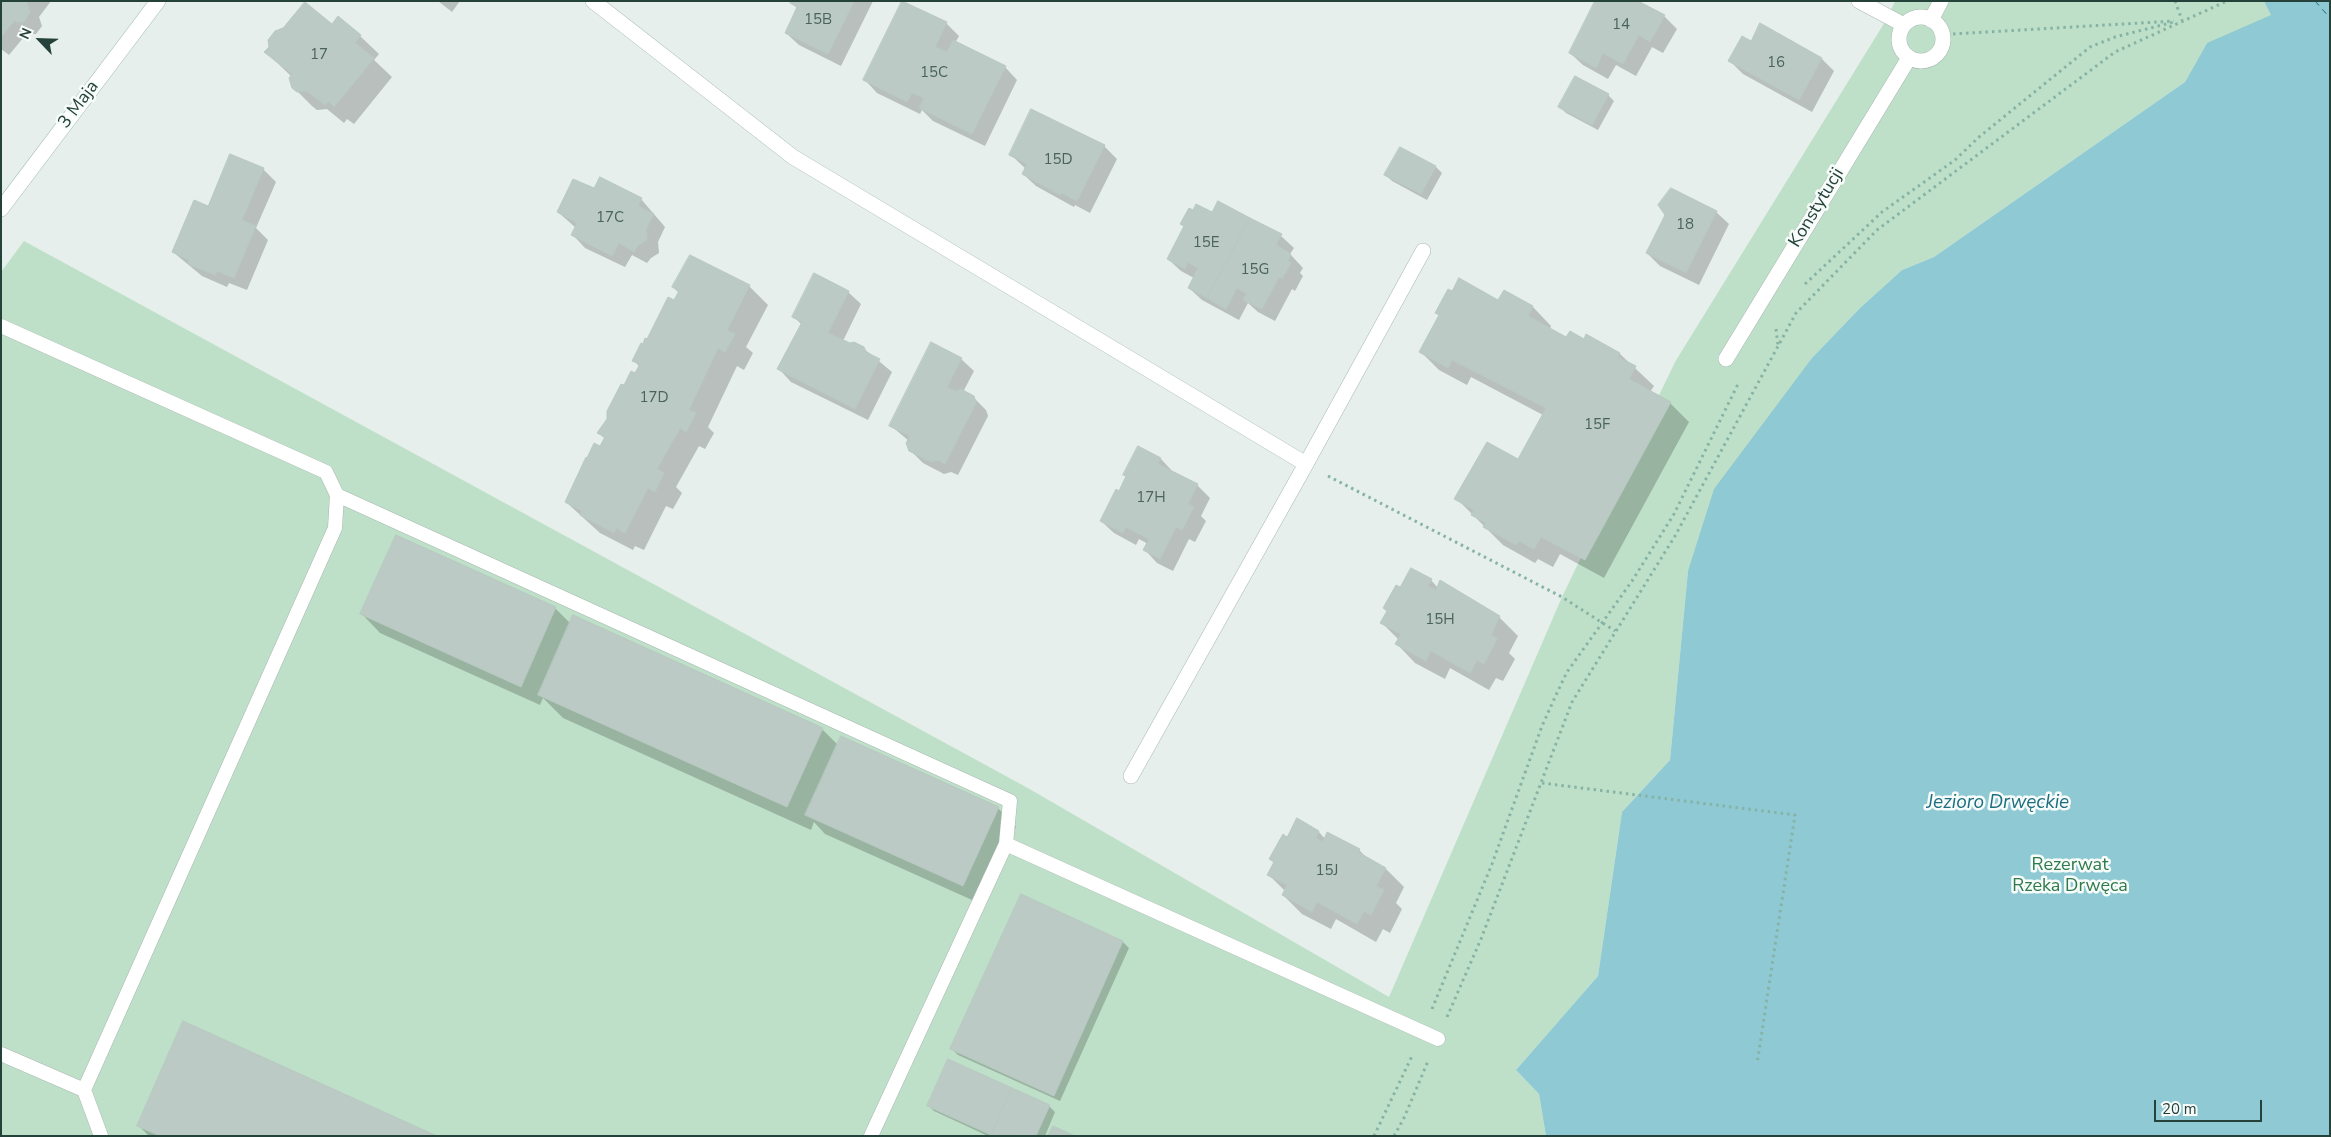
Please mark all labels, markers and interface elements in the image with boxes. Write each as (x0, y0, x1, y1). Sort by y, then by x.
house number: 15B (804, 11, 832, 29)
north arrow (15, 15, 65, 65)
house number: 14 (1612, 16, 1630, 34)
text: N (15, 25, 37, 42)
house number: 17 (310, 46, 328, 64)
house number: 16 (1767, 54, 1785, 72)
house number: 15C (920, 64, 948, 82)
street label: 3 Maja (54, 77, 104, 133)
house number: 15D (1043, 151, 1073, 169)
street label: Konstytucji (1785, 164, 1849, 252)
house number: 17C (596, 209, 624, 227)
house number: 18 (1676, 216, 1694, 234)
house number: 15E (1193, 234, 1219, 252)
house number: 15G (1241, 261, 1269, 279)
house number: 17D (639, 389, 669, 407)
house number: 15F (1584, 416, 1610, 434)
house number: 17H (1136, 489, 1166, 507)
house number: 15H (1425, 611, 1455, 629)
water label: Jezioro Drwęckie (1927, 792, 2069, 814)
park label: Rezerwat Rzeka Drwęca (2012, 855, 2128, 898)
house number: 15J (1316, 862, 1338, 880)
scale bar (2156, 1090, 2264, 1122)
text: 20 m (2162, 1099, 2197, 1119)

